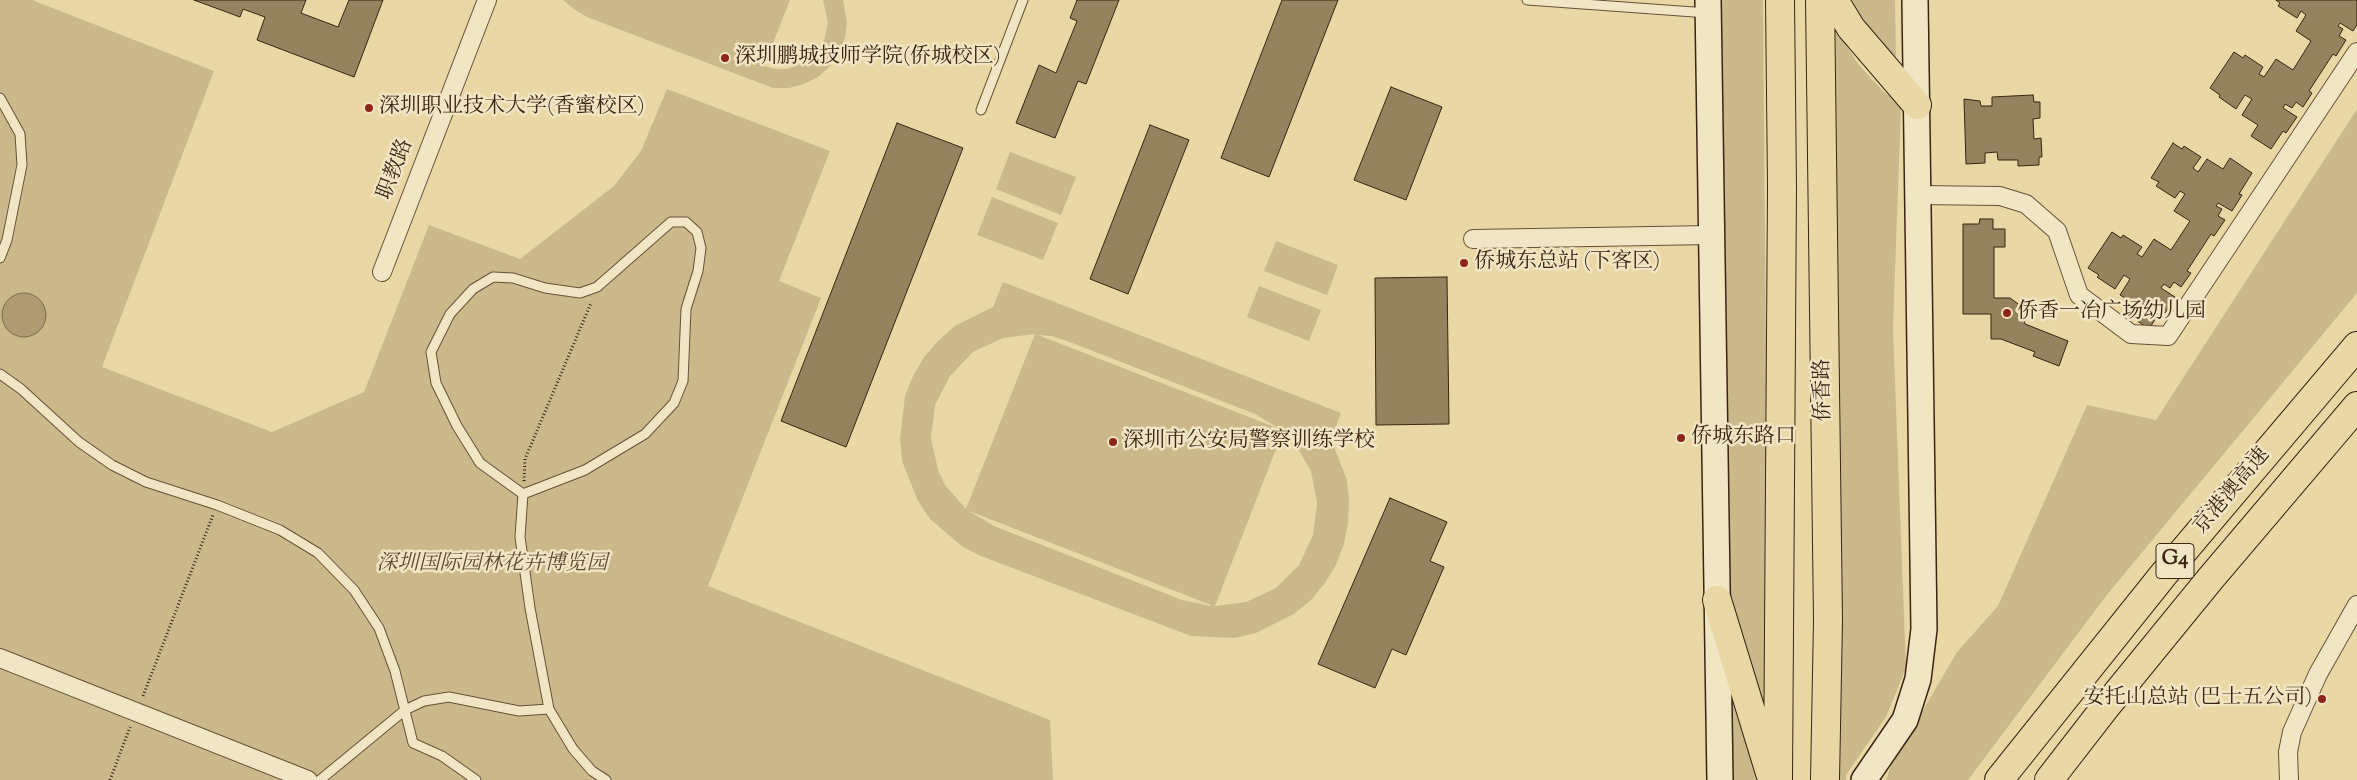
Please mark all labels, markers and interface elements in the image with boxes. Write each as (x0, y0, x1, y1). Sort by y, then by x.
place label: 深圳鹏城技师学院(侨城校区) (735, 45, 1001, 71)
marker: 深圳鹏城技师学院(侨城校区) (719, 52, 731, 64)
place label: 深圳职业技术大学(香蜜校区) (379, 95, 645, 121)
marker: 深圳职业技术大学(香蜜校区) (363, 102, 375, 114)
street label: 职教路 (374, 136, 420, 204)
place label: 侨城东总站 (下客区) (1474, 250, 1660, 276)
marker: 侨城东总站 (下客区) (1458, 257, 1470, 269)
place label: 侨香一冶广场幼儿园 (2017, 300, 2206, 326)
marker: 侨香一冶广场幼儿园 (2001, 307, 2013, 319)
street label: 侨香路 (1812, 358, 1838, 422)
place label: 侨城东路口 (1691, 425, 1796, 451)
place label: 深圳市公安局警察训练学校 (1123, 429, 1375, 455)
marker: 侨城东路口 (1675, 432, 1687, 444)
marker: 深圳市公安局警察训练学校 (1107, 436, 1119, 448)
street label: 京港澳高速 (2190, 444, 2276, 540)
road number: G4 (2156, 544, 2194, 578)
park label: 深圳国际园林花卉博览园 (377, 552, 607, 578)
place label: 安托山总站 (巴士五公司) (2084, 686, 2312, 712)
marker: 安托山总站 (巴士五公司) (2316, 693, 2328, 705)

